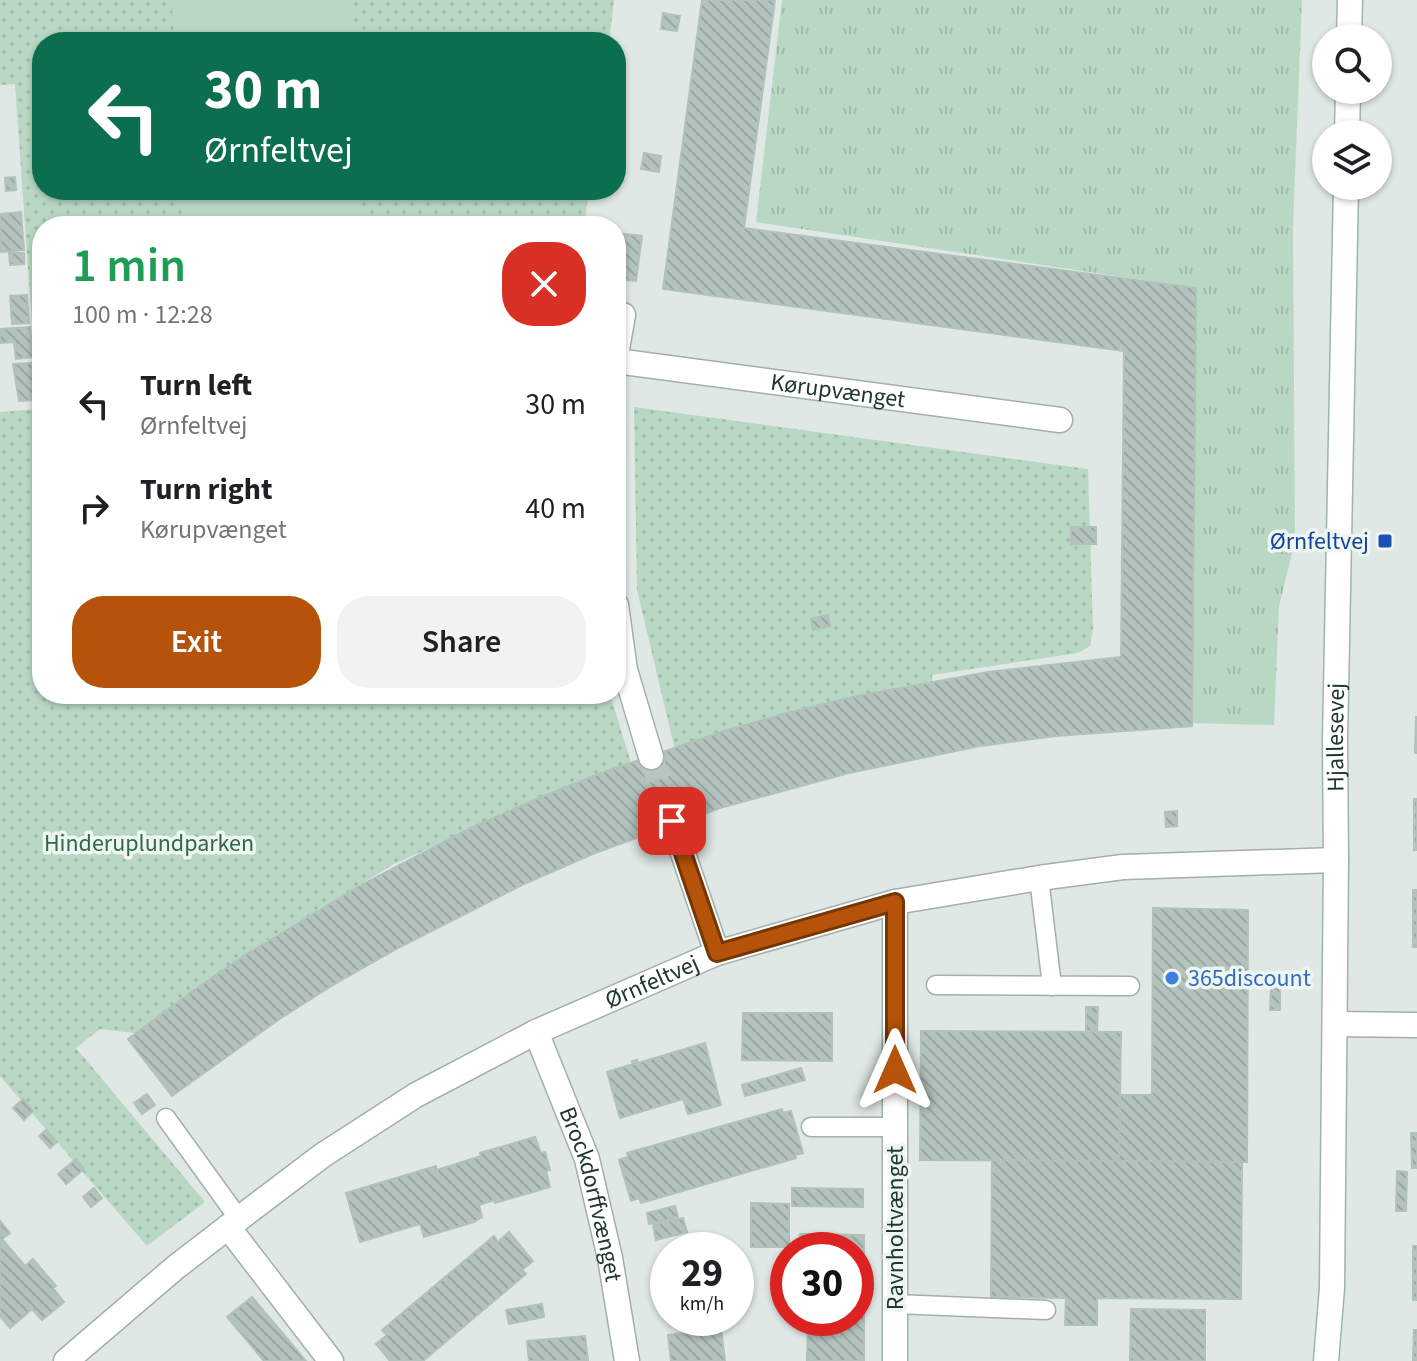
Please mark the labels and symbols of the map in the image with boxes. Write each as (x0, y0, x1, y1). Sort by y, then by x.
street label: Kørupvænget (769, 365, 907, 417)
place label: Ørnfeltvej (1270, 524, 1369, 559)
marker: Ørnfeltvej (1376, 532, 1394, 550)
street label: Hjallesevej (1318, 682, 1354, 792)
pin (638, 787, 706, 855)
park label: Hinderuplundparken (44, 826, 254, 861)
street label: Ørnfeltvej (599, 946, 704, 1018)
place label: 365discount (1188, 961, 1311, 996)
marker: 365discount (1163, 969, 1181, 987)
position arrow (853, 1028, 937, 1112)
street label: Brockdorffvænget (550, 1101, 631, 1284)
street label: Ravnholtvænget (878, 1146, 913, 1310)
speed limit sign: 30 (770, 1232, 874, 1336)

